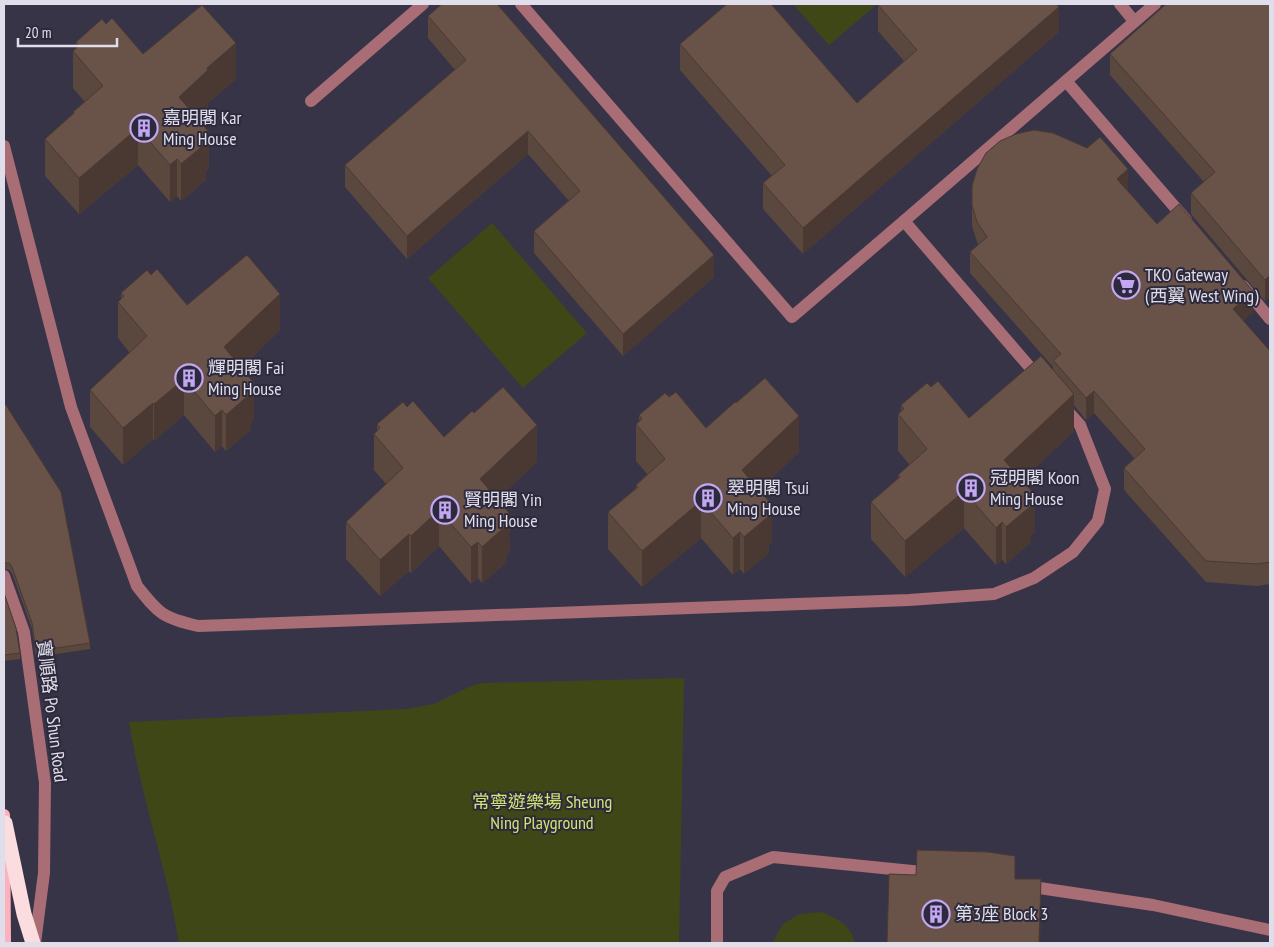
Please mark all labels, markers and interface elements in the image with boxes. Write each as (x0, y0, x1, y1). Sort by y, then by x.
scale bar (18, 15, 116, 47)
text: 20 m (25, 23, 51, 42)
place label: 嘉明閣 Kar Ming House (163, 106, 242, 150)
building icon: 嘉明閣 Kar Ming House (129, 113, 159, 143)
place label: TKO Gateway (西翼 West Wing) (1145, 263, 1259, 307)
supermarket icon: TKO Gateway (西翼 West Wing) (1111, 270, 1141, 300)
place label: 輝明閣 Fai Ming House (208, 356, 284, 400)
building icon: 輝明閣 Fai Ming House (174, 363, 204, 393)
place label: 冠明閣 Koon Ming House (990, 466, 1079, 510)
building icon: 冠明閣 Koon Ming House (956, 473, 986, 503)
place label: 翠明閣 Tsui Ming House (727, 476, 809, 520)
building icon: 翠明閣 Tsui Ming House (693, 483, 723, 513)
place label: 賢明閣 Yin Ming House (464, 488, 542, 532)
building icon: 賢明閣 Yin Ming House (430, 495, 460, 525)
street label: 寶順路 Po Shun Road (32, 639, 73, 783)
park label: 常寧遊樂場 Sheung Ning Playground (472, 790, 612, 834)
building icon: 第3座 Block 3 (921, 899, 951, 929)
place label: 第3座 Block 3 (955, 902, 1048, 925)

